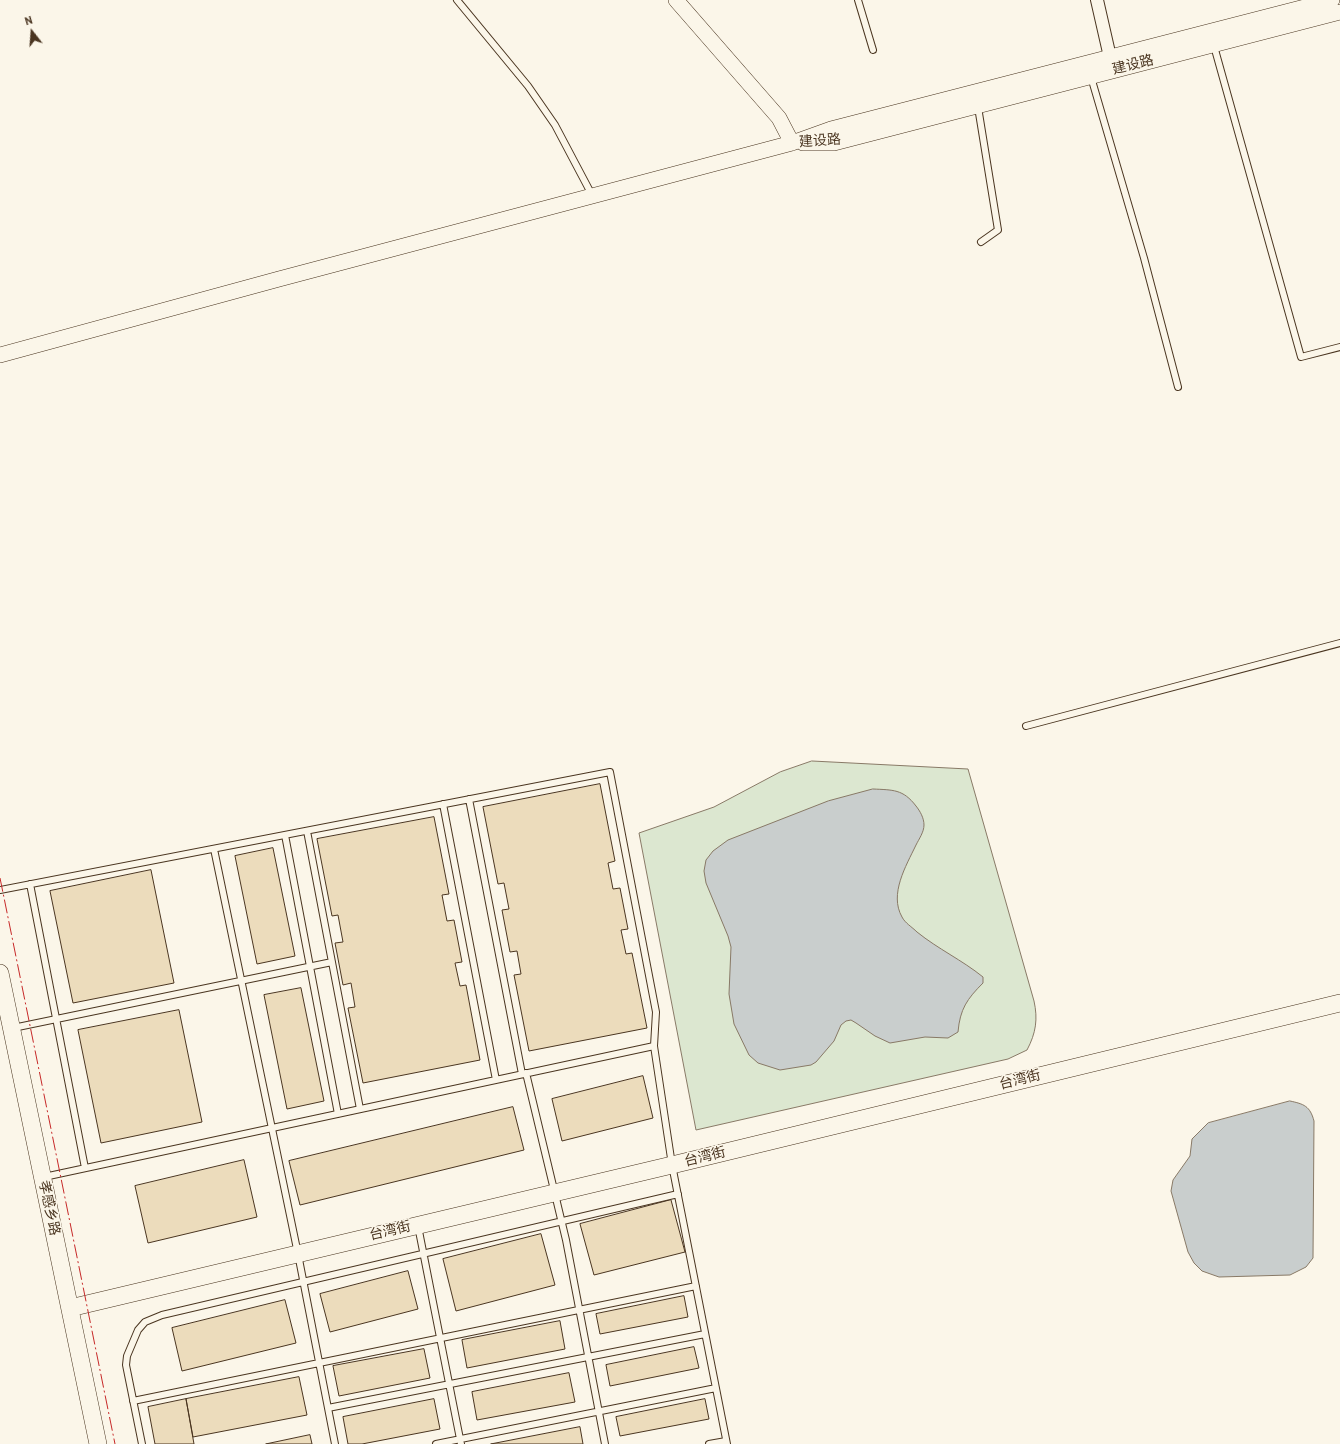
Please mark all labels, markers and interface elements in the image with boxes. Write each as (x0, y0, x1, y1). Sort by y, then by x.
north arrow (12, 12, 52, 52)
text: N (23, 13, 34, 28)
street label: 建设路 (1111, 52, 1155, 78)
street label: 建设路 (798, 131, 842, 151)
street label: 台湾街 (998, 1067, 1042, 1093)
street label: 台湾街 (683, 1144, 727, 1170)
street label: 孝感乡路 (35, 1179, 63, 1237)
street label: 台湾街 (368, 1218, 412, 1244)

